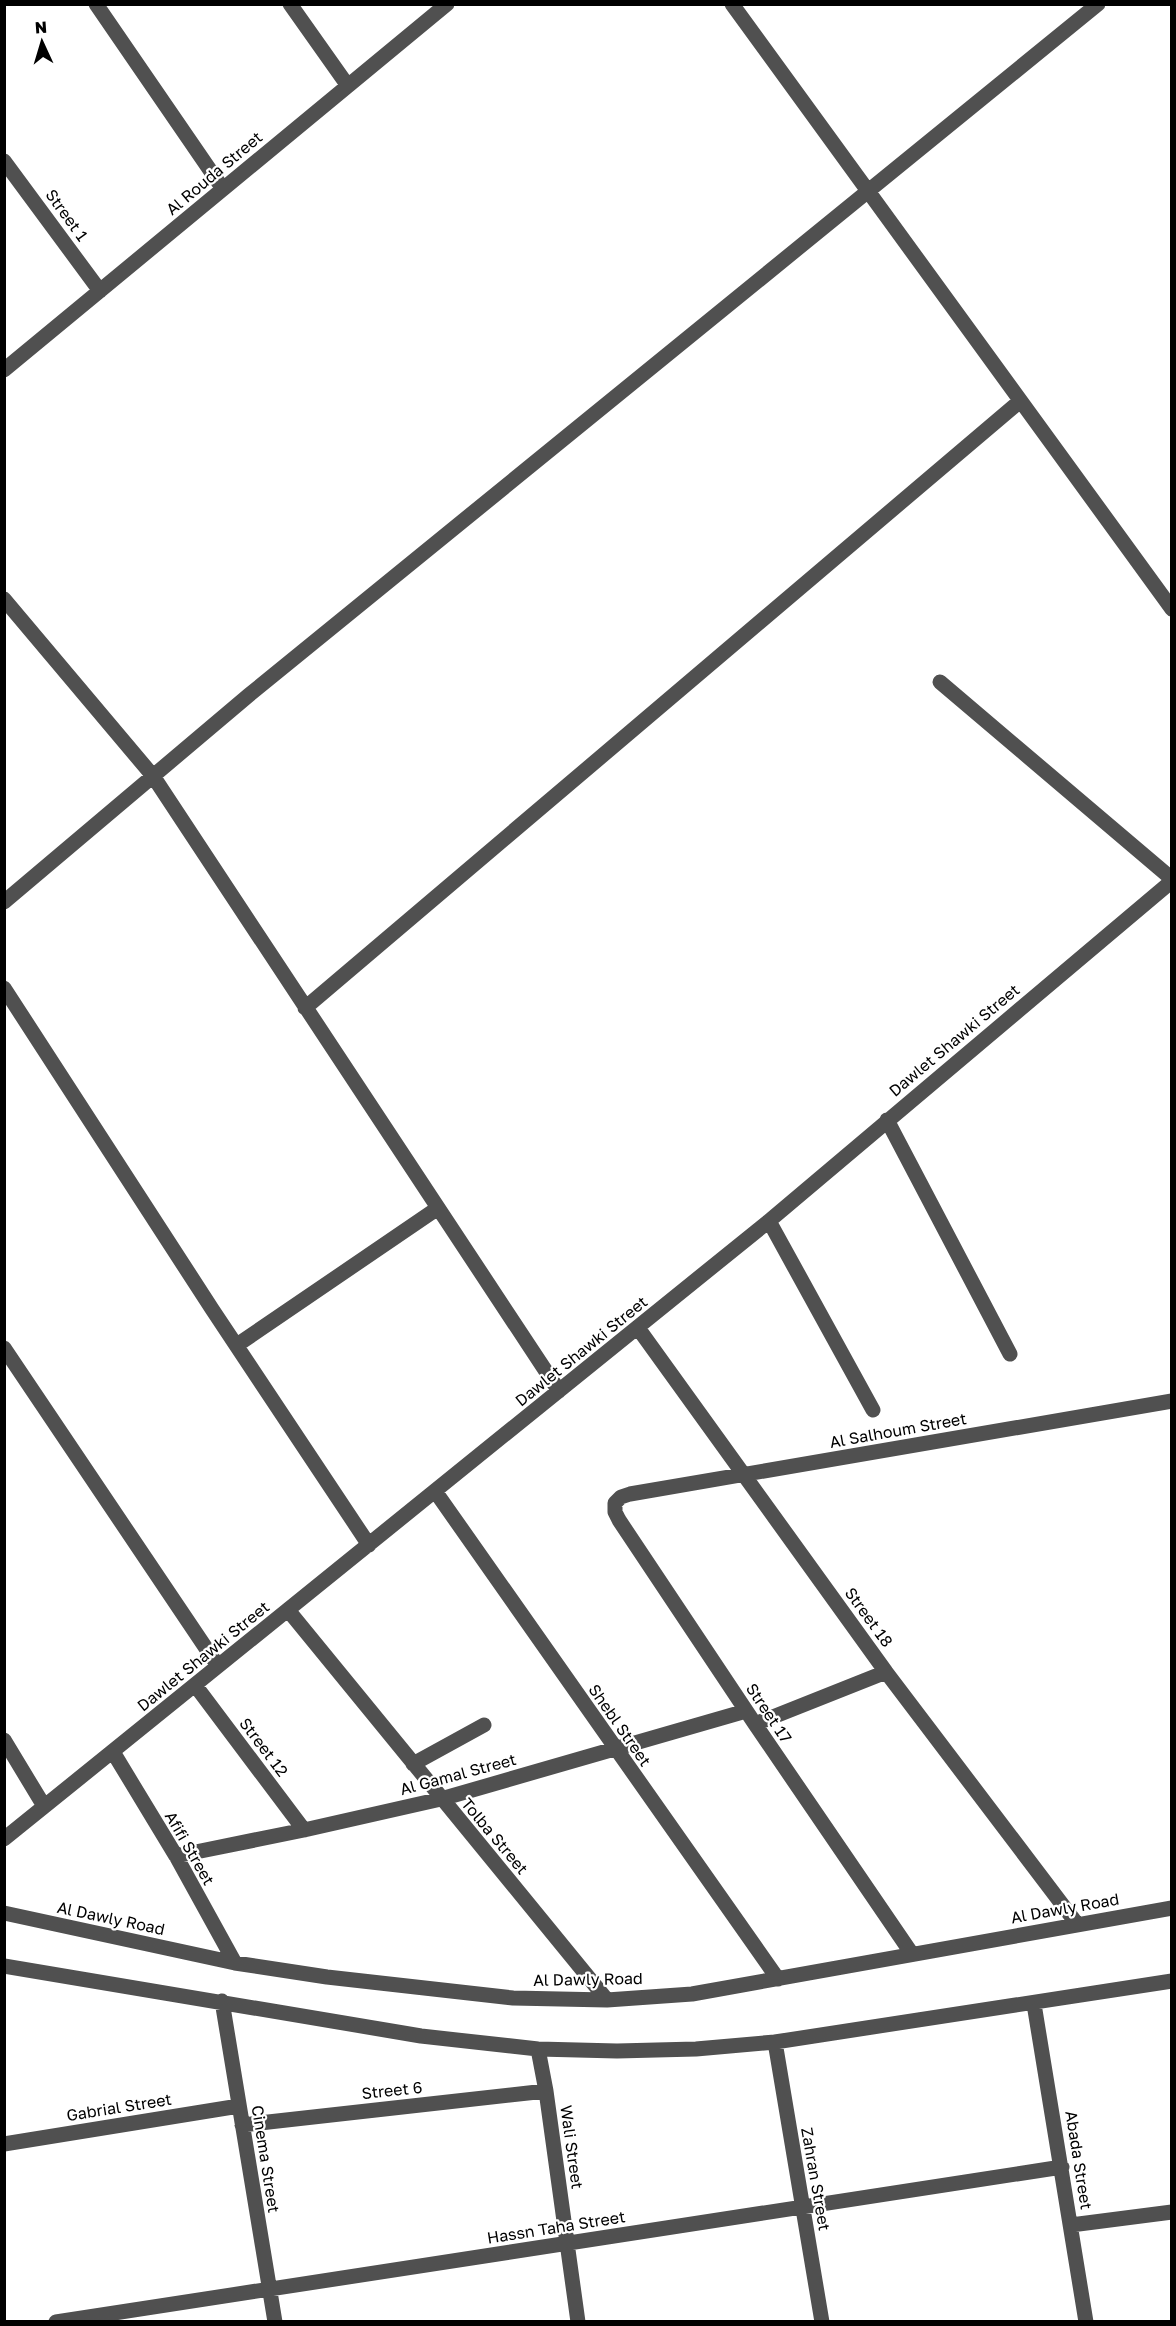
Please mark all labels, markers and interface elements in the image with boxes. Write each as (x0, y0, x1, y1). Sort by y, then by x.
north arrow (12, 12, 72, 72)
text: N (34, 17, 48, 37)
street label: Al Rouda Street (162, 127, 266, 219)
street label: Street 1 (42, 185, 93, 245)
street label: Dawlet Shawki Street (885, 980, 1023, 1100)
street label: Dawlet Shawki Street (511, 1292, 651, 1410)
street label: Al Salhoum Street (828, 1408, 968, 1452)
street label: Street 18 (841, 1583, 897, 1651)
street label: Dawlet Shawki Street (133, 1597, 273, 1715)
street label: Street 17 (742, 1679, 796, 1747)
street label: Shebl Street (584, 1680, 656, 1770)
street label: Street 12 (235, 1714, 293, 1780)
street label: Al Gamal Street (398, 1749, 518, 1799)
street label: Tolba Street (457, 1794, 533, 1878)
street label: Afifi Street (161, 1807, 219, 1889)
street label: Al Dawly Road (1009, 1889, 1121, 1927)
street label: Al Dawly Road (55, 1897, 167, 1939)
street label: Al Dawly Road (533, 1968, 643, 1990)
street label: Street 6 (361, 2077, 423, 2103)
street label: Gabrial Street (65, 2089, 173, 2125)
street label: Cinema Street (248, 2104, 284, 2214)
street label: Wali Street (556, 2104, 588, 2190)
street label: Abada Street (1061, 2109, 1097, 2211)
street label: Zahran Street (797, 2126, 835, 2232)
street label: Hassn Taha Street (485, 2206, 627, 2248)

